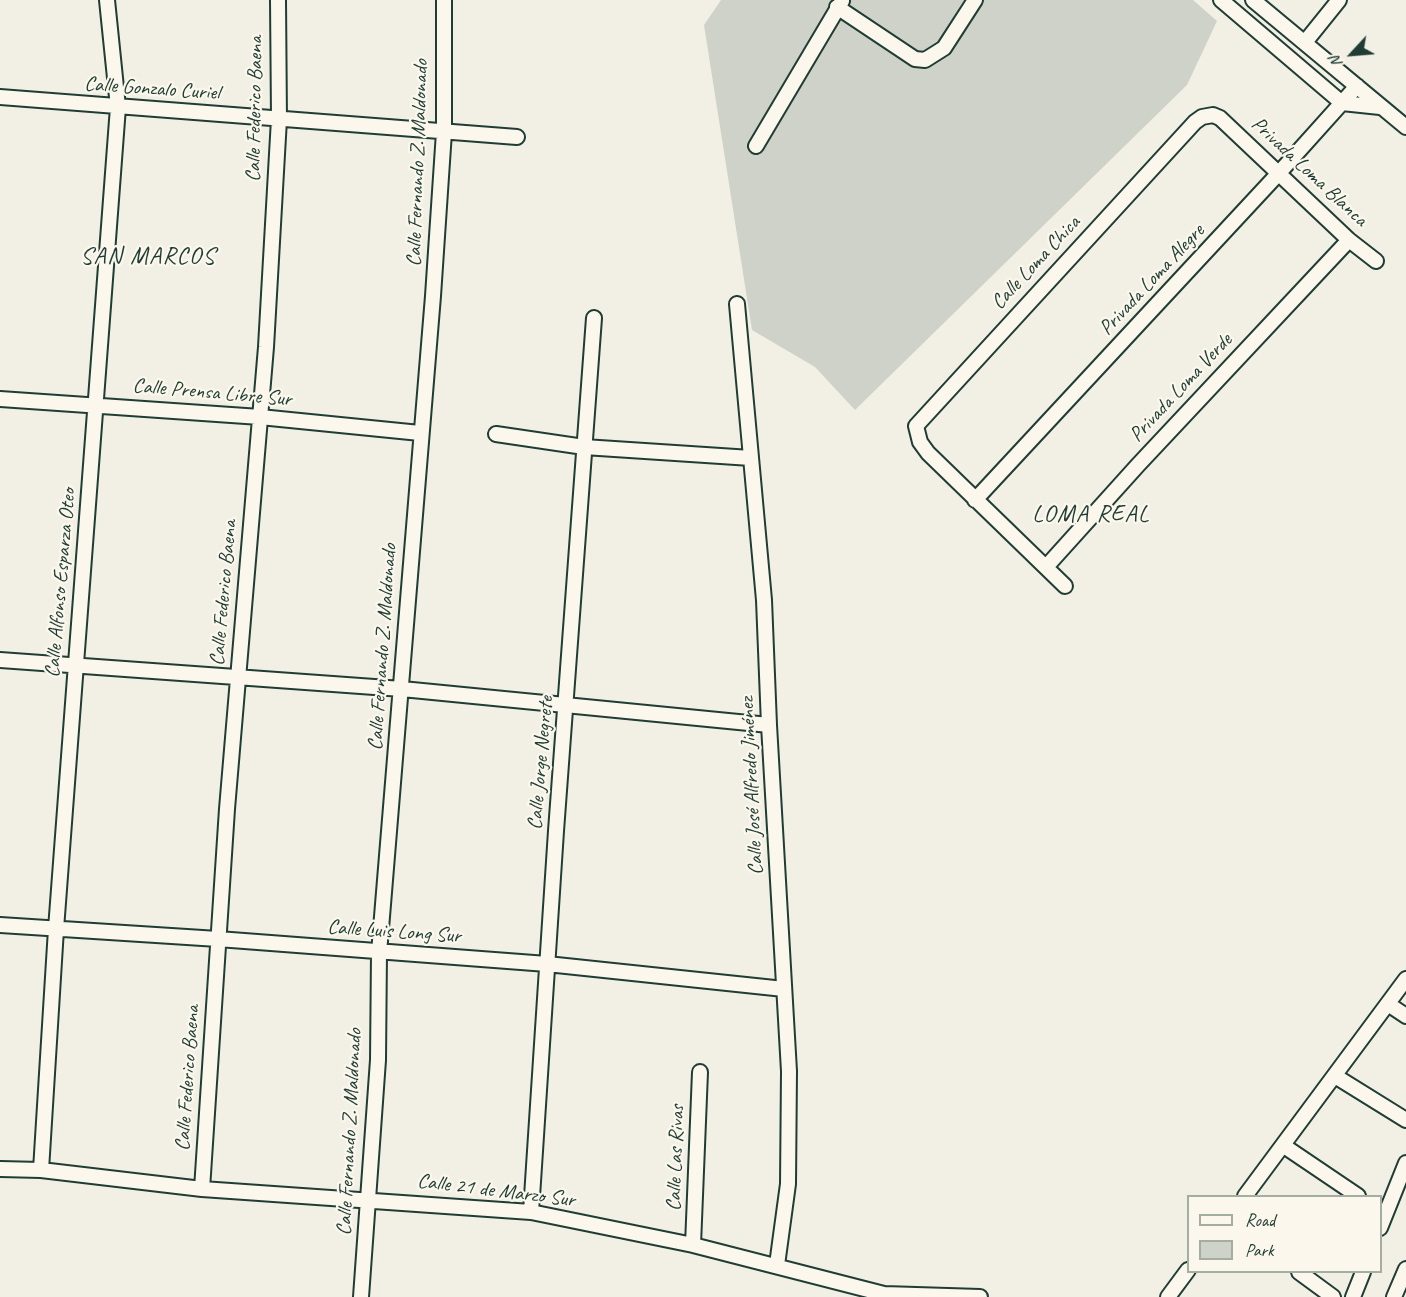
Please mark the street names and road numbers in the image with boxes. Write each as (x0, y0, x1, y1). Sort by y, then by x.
street label: Calle Federico Baena (241, 36, 269, 182)
street label: Calle Fernando Z. Maldonado (402, 59, 434, 267)
street label: Calle Gonzalo Curiel (83, 72, 221, 106)
street label: Privada Loma Blanca (1246, 112, 1372, 232)
street label: Calle Loma Chica (986, 211, 1086, 315)
street label: Privada Loma Alegre (1094, 219, 1210, 341)
street label: Privada Loma Verde (1124, 328, 1238, 448)
street label: Calle Prensa Libre Sur (132, 374, 292, 412)
street label: Calle Alfonso Esparza Oteo (40, 487, 82, 679)
street label: Calle Federico Baena (205, 519, 243, 667)
street label: Calle Fernando Z. Maldonado (363, 543, 403, 751)
street label: Calle Jorge Negrete (523, 695, 559, 831)
street label: Calle José Alfredo Jiménez (735, 696, 769, 876)
street label: Calle Luis Long Sur (326, 915, 462, 949)
street label: Calle Federico Baena (170, 1004, 206, 1152)
street label: Calle Fernando Z. Maldonado (332, 1028, 368, 1236)
street label: Calle Las Rivas (662, 1104, 690, 1212)
street label: Calle 21 de Marzo Sur (416, 1169, 576, 1213)

